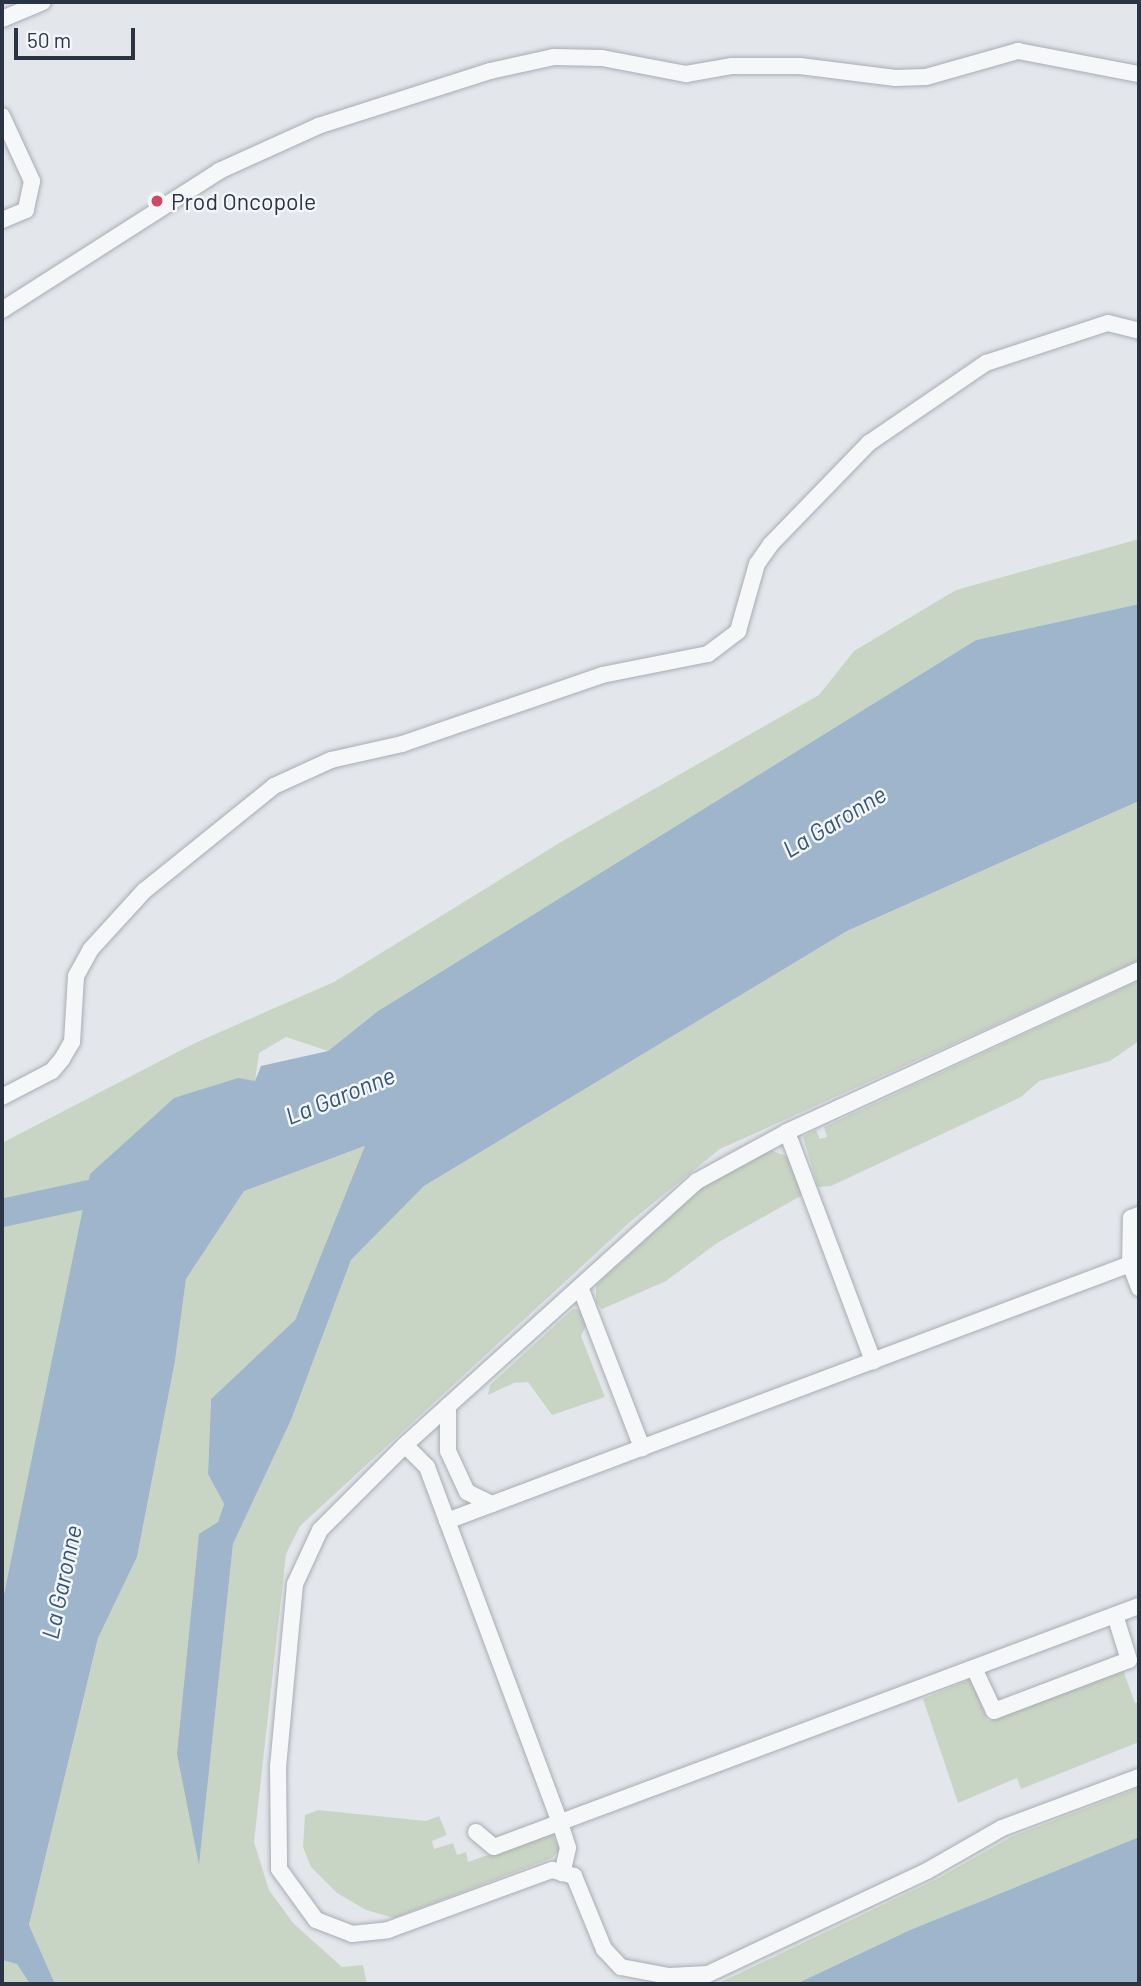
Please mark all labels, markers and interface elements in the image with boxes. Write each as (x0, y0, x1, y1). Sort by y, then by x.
scale bar (18, 14, 138, 58)
text: 50 m (27, 27, 71, 52)
place label: Prod Oncopole (171, 187, 316, 215)
marker: Prod Oncopole (149, 193, 165, 209)
water label: La Garonne (777, 779, 891, 863)
water label: La Garonne (281, 1060, 399, 1130)
water label: La Garonne (35, 1522, 87, 1642)

